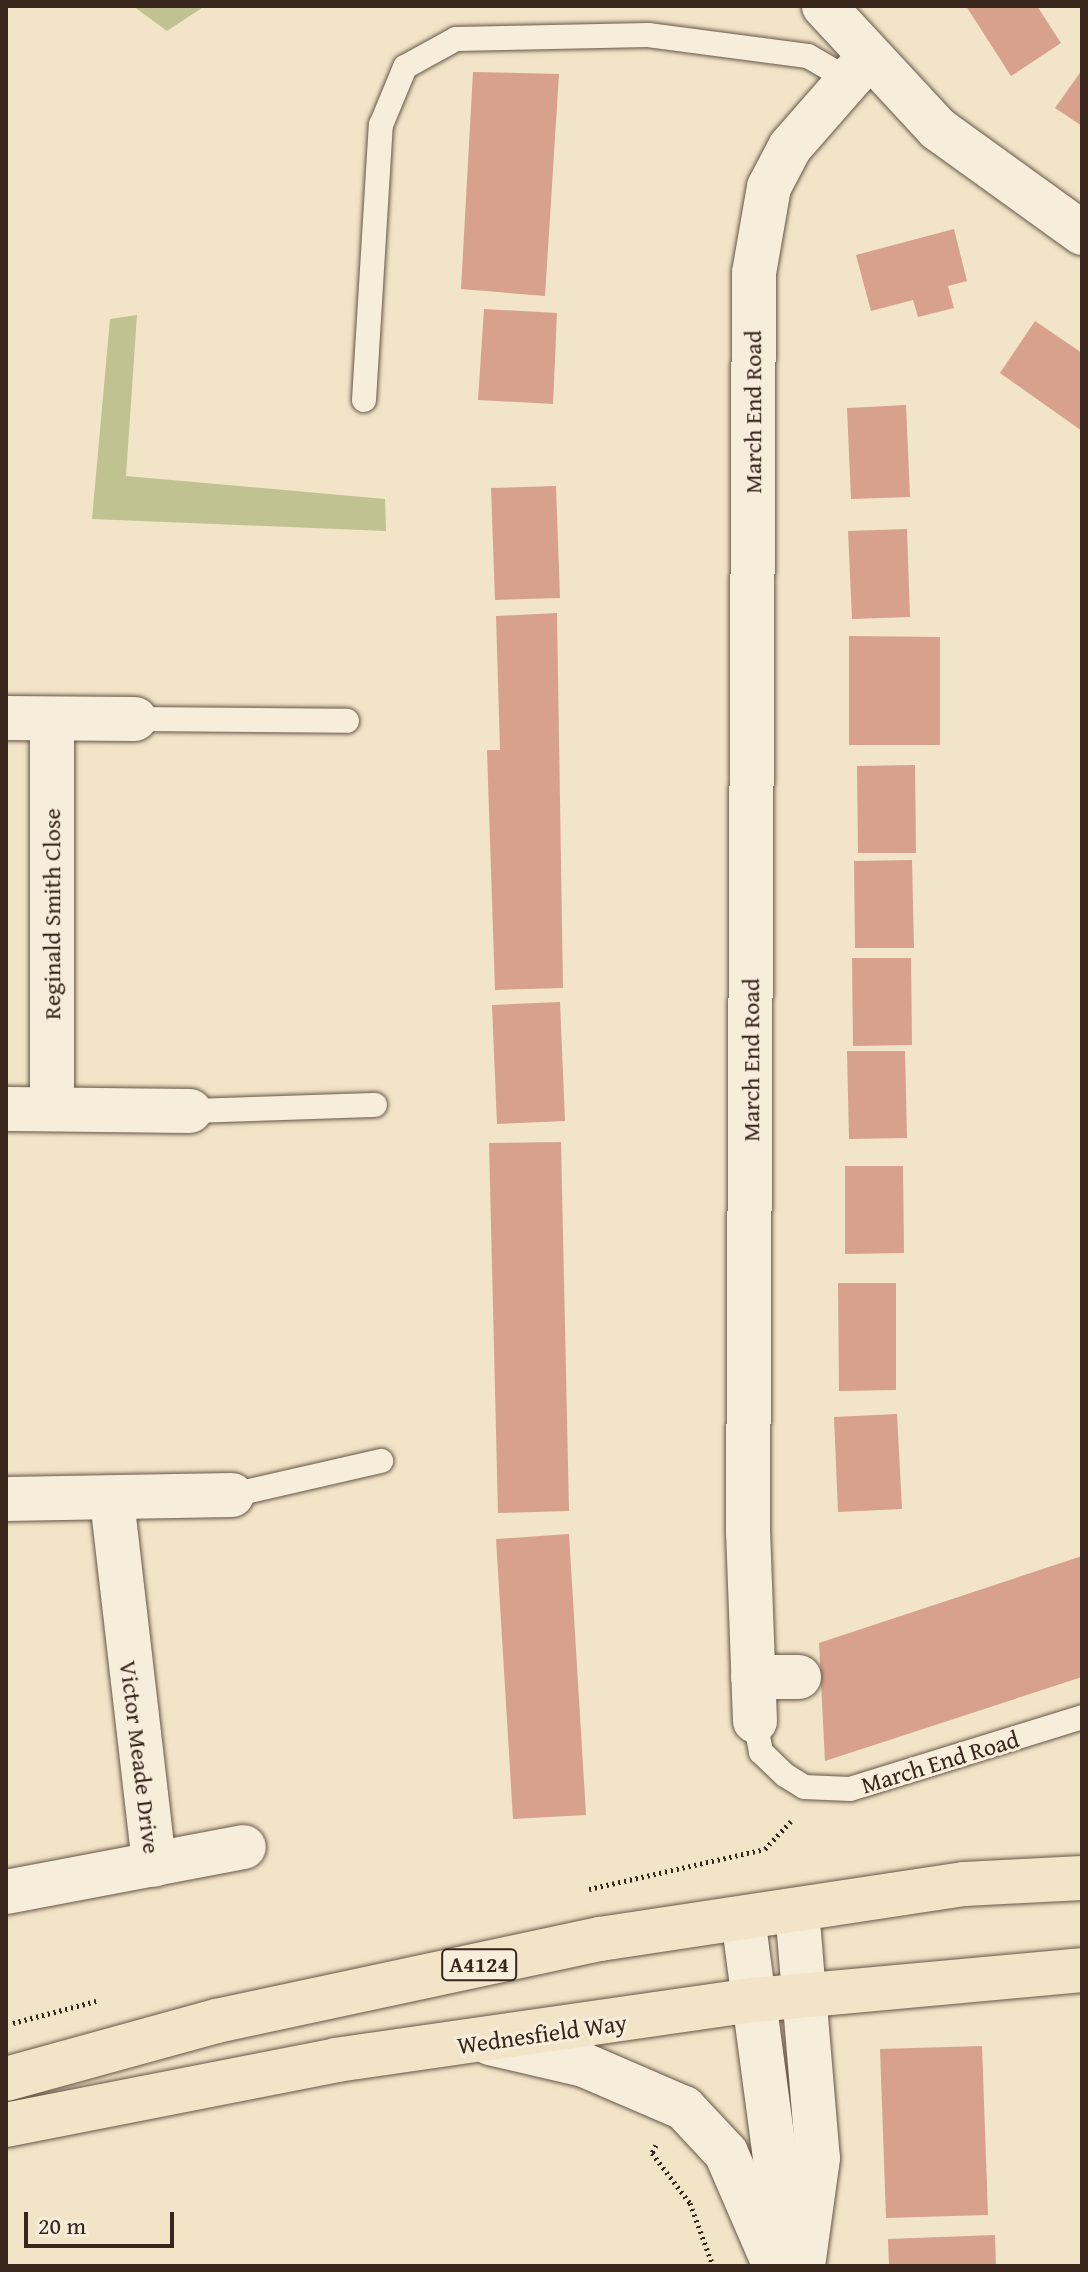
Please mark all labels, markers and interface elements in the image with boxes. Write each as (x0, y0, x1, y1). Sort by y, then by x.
street label: March End Road (739, 330, 767, 494)
street label: Reginald Smith Close (38, 808, 66, 1020)
street label: March End Road (737, 978, 765, 1142)
street label: Victor Meade Drive (114, 1659, 166, 1855)
street label: March End Road (858, 1724, 1022, 1800)
road number: A4124 (441, 1947, 517, 1983)
street label: Wednesfield Way (455, 2008, 629, 2060)
scale bar (28, 2196, 178, 2246)
text: 20 m (38, 2208, 86, 2243)

